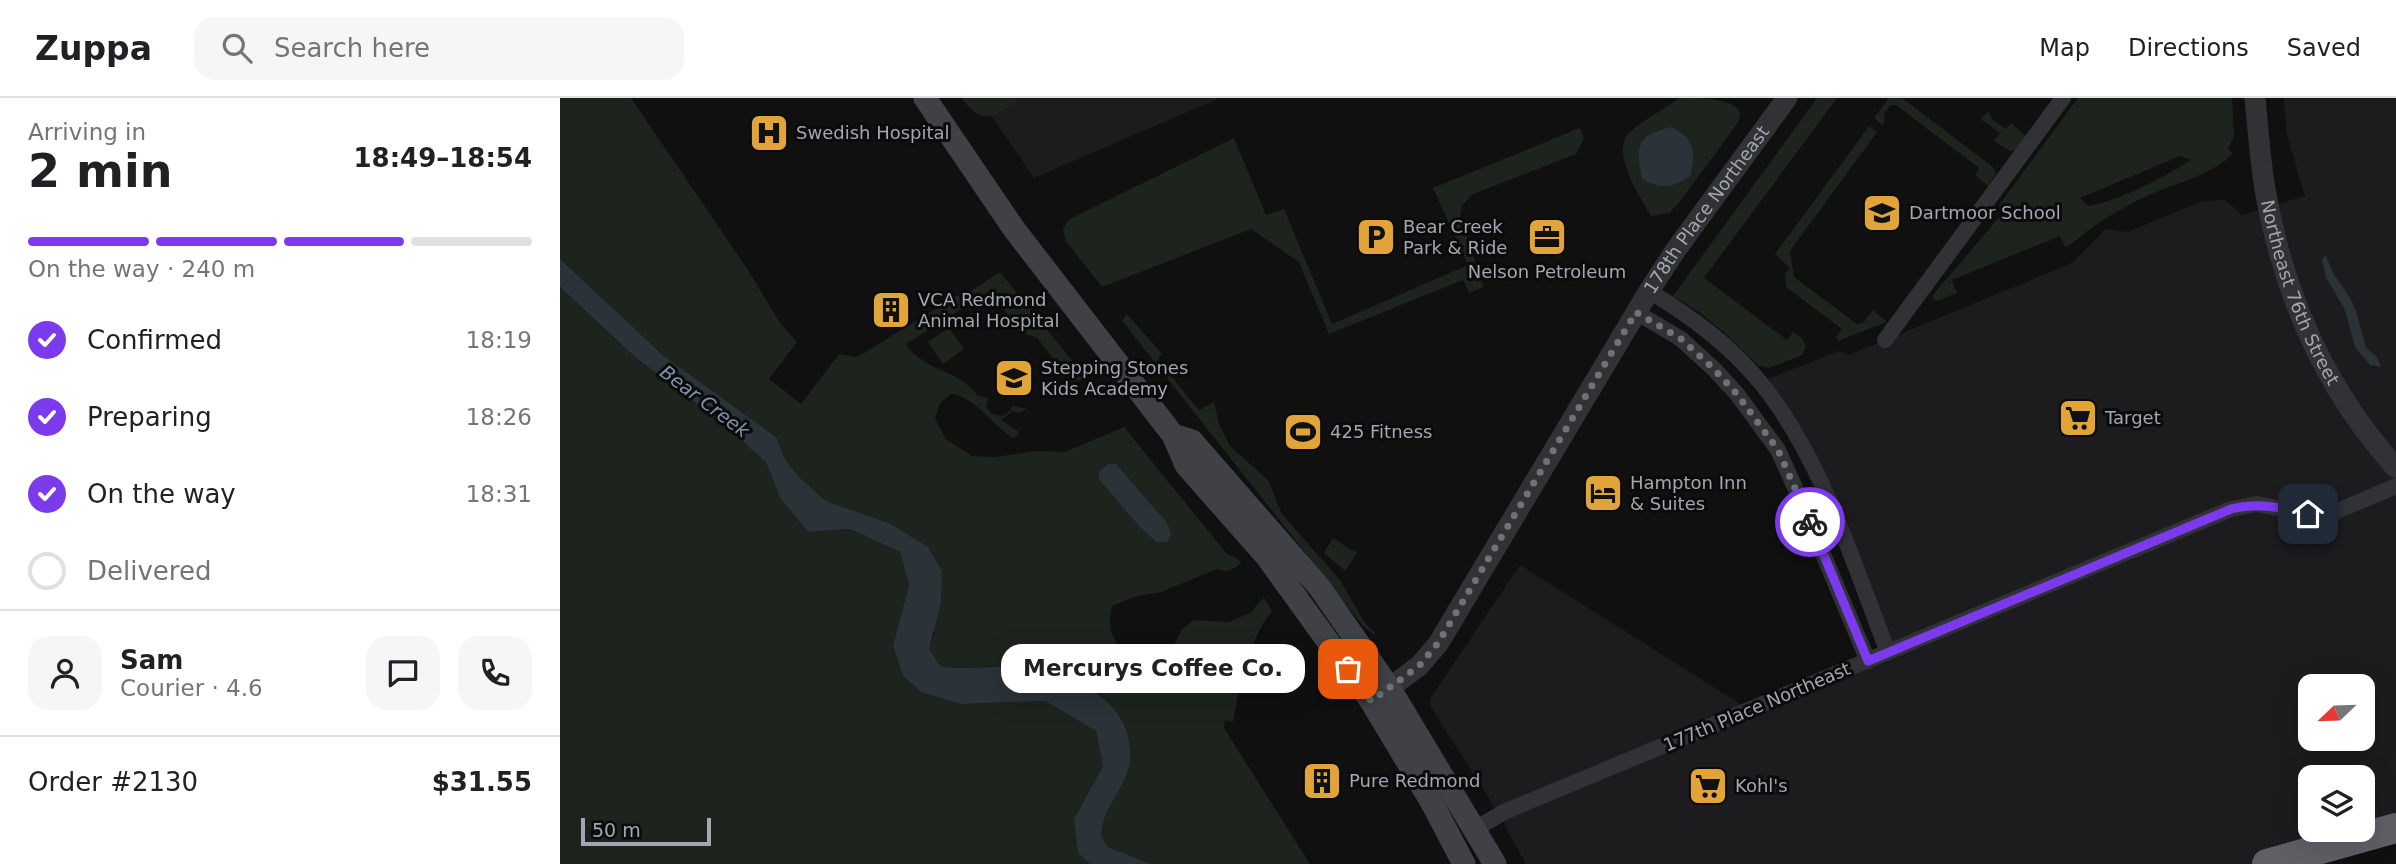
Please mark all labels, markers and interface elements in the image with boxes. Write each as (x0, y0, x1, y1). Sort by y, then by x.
search box (194, 17, 684, 80)
text: Zuppa (35, 29, 152, 68)
icon: search (218, 29, 256, 67)
text: Search here (274, 33, 430, 63)
text: Map (2039, 34, 2090, 62)
text: Directions (2128, 34, 2249, 62)
text: Saved (2287, 34, 2361, 62)
hospital icon: Swedish Hospital (748, 112, 790, 154)
text: Arriving in (28, 119, 146, 145)
place label: Swedish Hospital (796, 122, 950, 143)
street label: 178th Place Northeast (1639, 122, 1773, 297)
text: 18:49–18:54 (353, 143, 532, 173)
text: 2 min (28, 144, 172, 198)
school or university icon: Dartmoor School (1861, 192, 1903, 234)
street label: Northeast 76th Street (2257, 198, 2344, 389)
place label: Dartmoor School (1909, 202, 2061, 223)
parking icon: Bear Creek Park & Ride (1355, 216, 1397, 258)
place label: Bear Creek Park & Ride (1403, 216, 1507, 258)
office icon: Nelson Petroleum (1526, 216, 1568, 258)
text: On the way · 240 m (28, 256, 255, 282)
place label: Nelson Petroleum (1468, 261, 1626, 282)
building icon: VCA Redmond Animal Hospital (870, 289, 912, 331)
place label: VCA Redmond Animal Hospital (918, 289, 1059, 331)
icon: check (28, 321, 66, 359)
text: Confirmed (87, 325, 222, 355)
text: 18:19 (466, 327, 532, 353)
school or university icon: Stepping Stones Kids Academy (993, 357, 1035, 399)
place label: Stepping Stones Kids Academy (1041, 357, 1188, 399)
water label: Bear Creek (656, 360, 755, 442)
supermarket icon: Target (2057, 397, 2099, 439)
icon: check (28, 398, 66, 436)
text: Preparing (87, 402, 212, 432)
text: 18:26 (466, 404, 532, 430)
place label: Target (2104, 407, 2161, 428)
sports icon: 425 Fitness (1282, 411, 1324, 453)
place label: 425 Fitness (1330, 421, 1432, 442)
hotel icon: Hampton Inn & Suites (1582, 472, 1624, 514)
place label: Hampton Inn & Suites (1630, 472, 1747, 514)
icon: check (28, 475, 66, 513)
text: On the way (87, 479, 236, 509)
text: 18:31 (466, 481, 532, 507)
pin (2278, 484, 2338, 544)
courier (1775, 487, 1845, 557)
icon: home (2289, 495, 2327, 533)
icon: bike (1791, 503, 1829, 541)
text: Delivered (87, 556, 211, 586)
button: person (28, 636, 102, 710)
button: chat (366, 636, 440, 710)
button: phone (458, 636, 532, 710)
pin (1318, 639, 1378, 699)
callout: Mercurys Coffee Co. (1002, 644, 1306, 694)
text: Sam (120, 645, 183, 675)
icon: bag (1329, 650, 1367, 688)
text: Mercurys Coffee Co. (1023, 655, 1283, 681)
street label: 177th Place Northeast (1660, 658, 1853, 755)
north arrow (2298, 674, 2375, 751)
map controls (2298, 674, 2375, 842)
text: Courier · 4.6 (120, 675, 263, 701)
building icon: Pure Redmond (1301, 760, 1343, 802)
supermarket icon: Kohl's (1687, 765, 1729, 807)
button: layers (2298, 765, 2375, 842)
text: Order #2130 (28, 767, 198, 797)
text: $31.55 (432, 767, 532, 797)
place label: Pure Redmond (1349, 770, 1480, 791)
place label: Kohl's (1735, 775, 1788, 796)
scale bar (581, 815, 710, 847)
text: 50 m (592, 819, 641, 841)

